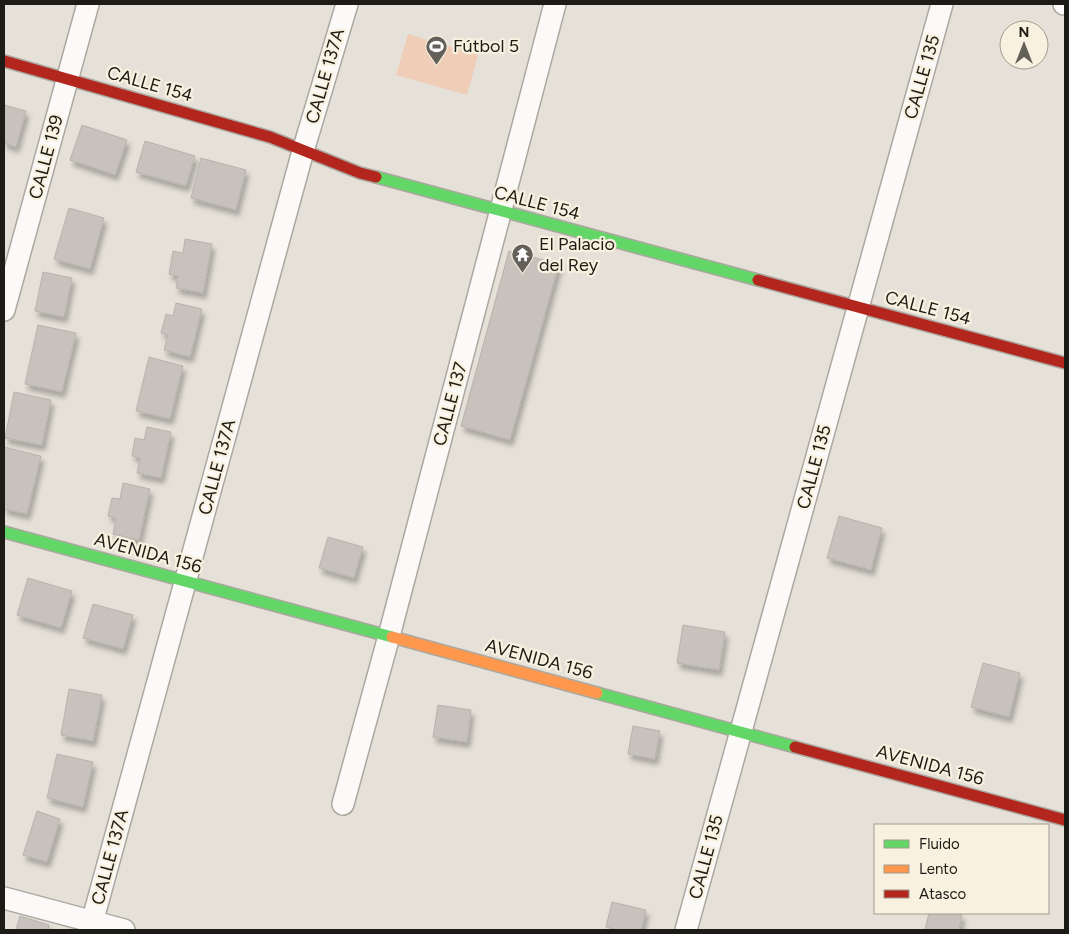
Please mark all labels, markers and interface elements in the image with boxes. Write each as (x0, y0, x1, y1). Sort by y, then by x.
north arrow (999, 20, 1049, 70)
text: N (1019, 24, 1029, 41)
street label: CALLE 137A (301, 26, 349, 126)
street label: CALLE 135 (899, 32, 945, 122)
sports icon: Fútbol 5 (425, 34, 449, 65)
place label: Fútbol 5 (453, 35, 519, 57)
street label: CALLE 154 (105, 61, 195, 107)
street label: CALLE 139 (24, 112, 68, 202)
street label: CALLE 154 (492, 181, 582, 225)
place label: El Palacio del Rey (539, 233, 615, 276)
temple icon: El Palacio del Rey (511, 242, 535, 273)
street label: CALLE 154 (883, 286, 973, 330)
street label: CALLE 137 (428, 359, 472, 448)
street label: CALLE 137A (194, 417, 240, 517)
street label: CALLE 135 (792, 422, 836, 512)
street label: AVENIDA 156 (92, 528, 204, 578)
street label: AVENIDA 156 (483, 634, 595, 684)
street label: AVENIDA 156 (874, 740, 986, 790)
street label: CALLE 137A (87, 807, 133, 907)
street label: CALLE 135 (684, 812, 728, 902)
legend (874, 824, 1049, 914)
text: Fluido (919, 835, 960, 853)
text: Lento (919, 860, 958, 878)
text: Atasco (919, 885, 967, 903)

